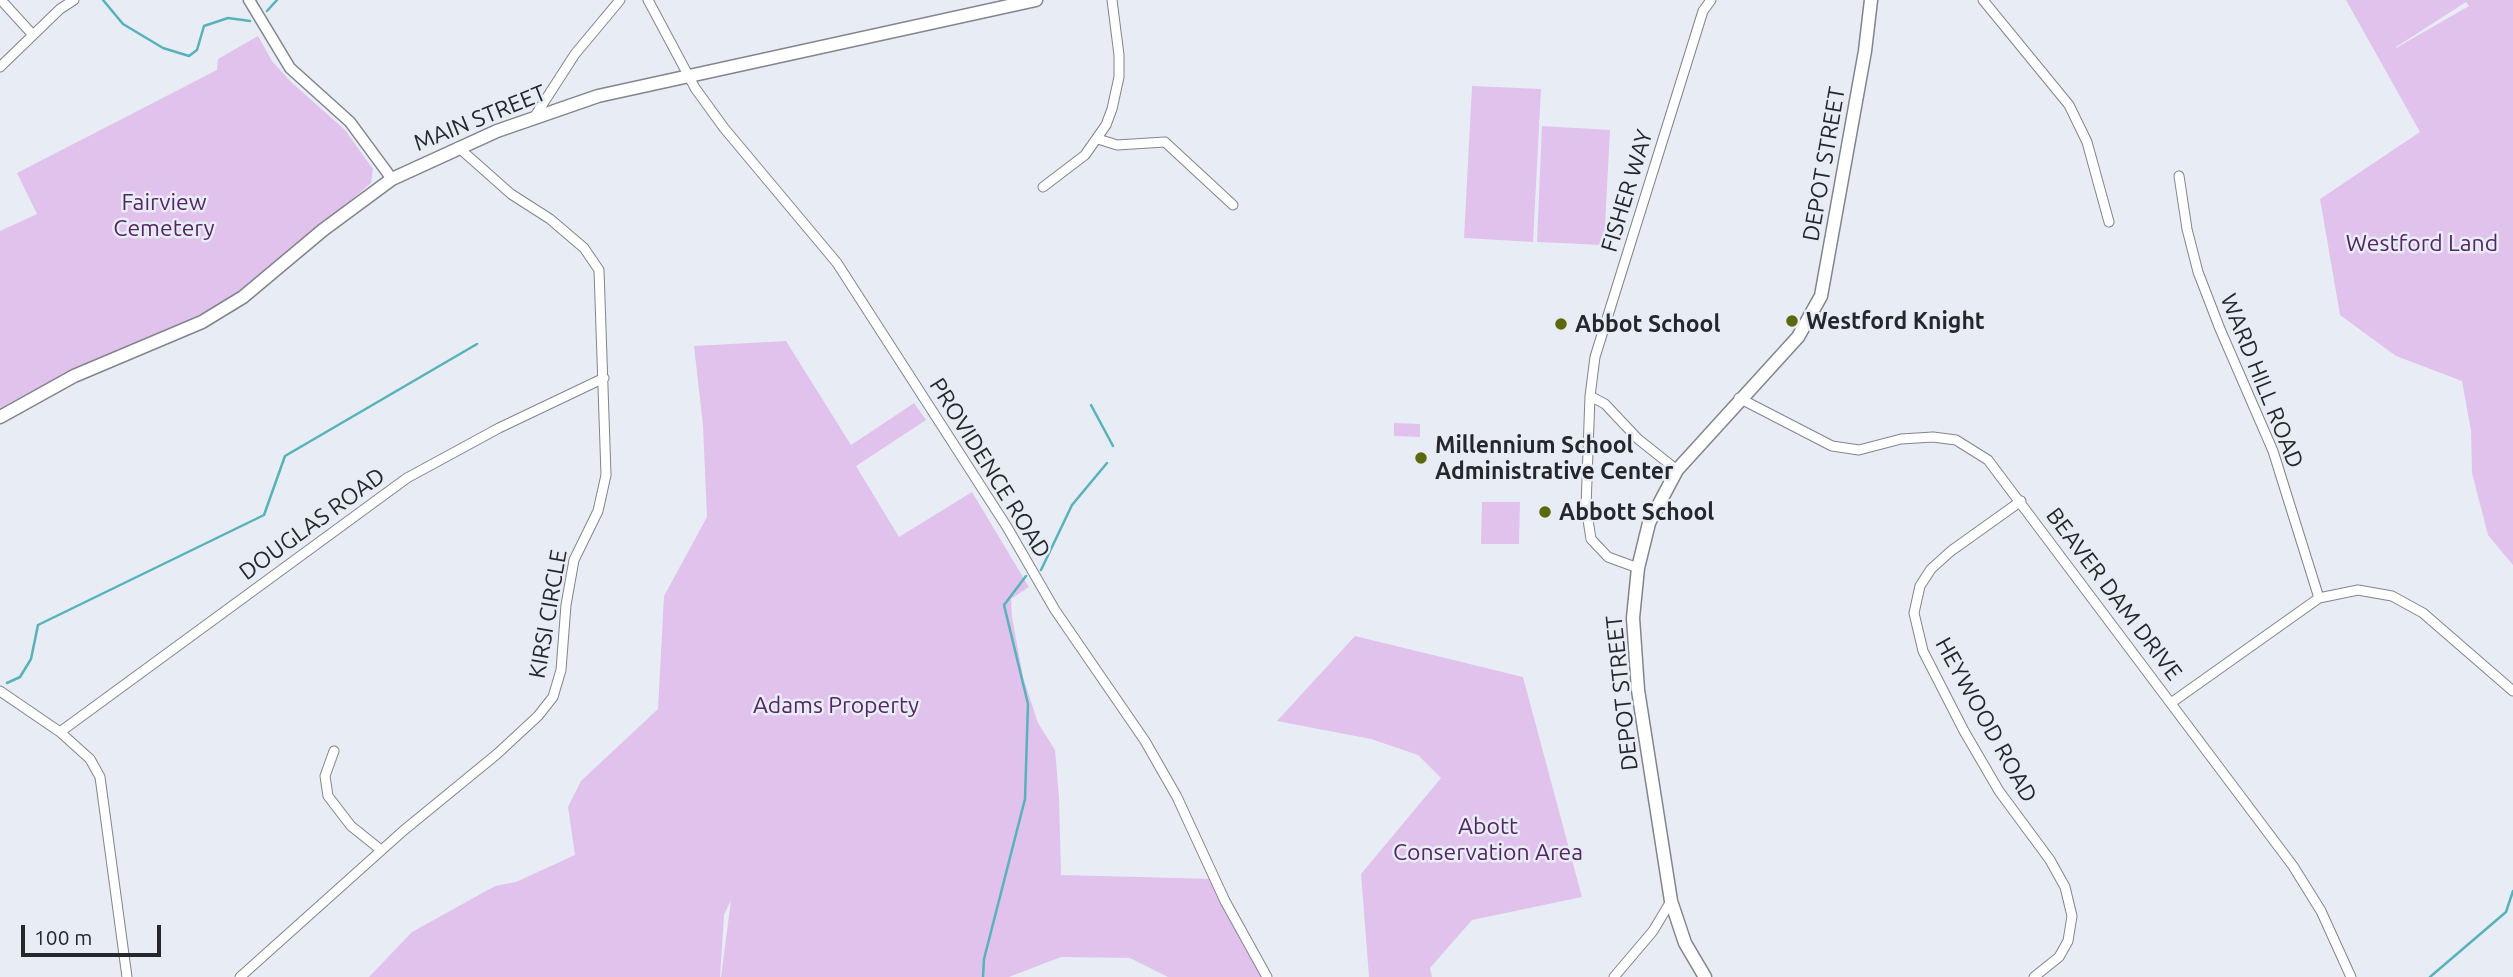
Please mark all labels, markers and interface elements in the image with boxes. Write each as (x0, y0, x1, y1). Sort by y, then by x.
street label: MAIN STREET (410, 79, 550, 157)
street label: DEPOT STREET (1797, 85, 1851, 243)
street label: FISHER WAY (1595, 127, 1659, 255)
park label: Fairview Cemetery (113, 188, 215, 242)
park label: Westford Land (2346, 229, 2498, 257)
street label: WARD HILL ROAD (2214, 290, 2310, 472)
place label: Westford Knight (1806, 307, 1985, 335)
place label: Abbot School (1575, 310, 1720, 338)
marker: Westford Knight (1784, 313, 1800, 329)
marker: Abbot School (1553, 316, 1569, 332)
street label: PROVIDENCE ROAD (923, 373, 1057, 563)
place label: Millennium School Administrative Center (1435, 431, 1674, 485)
marker: Millennium School Administrative Center (1413, 450, 1429, 466)
street label: DOUGLAS ROAD (234, 462, 390, 586)
place label: Abbott School (1559, 498, 1714, 526)
street label: BEAVER DAM DRIVE (2040, 502, 2188, 686)
marker: Abbott School (1537, 504, 1553, 520)
street label: KIRSI CIRCLE (523, 547, 573, 681)
street label: DEPOT STREET (1600, 614, 1644, 772)
street label: HEYWOOD ROAD (1929, 633, 2043, 807)
park label: Adams Property (753, 691, 919, 719)
park label: Abott Conservation Area (1393, 812, 1583, 866)
scale bar (24, 911, 164, 955)
text: 100 m (34, 925, 92, 949)

